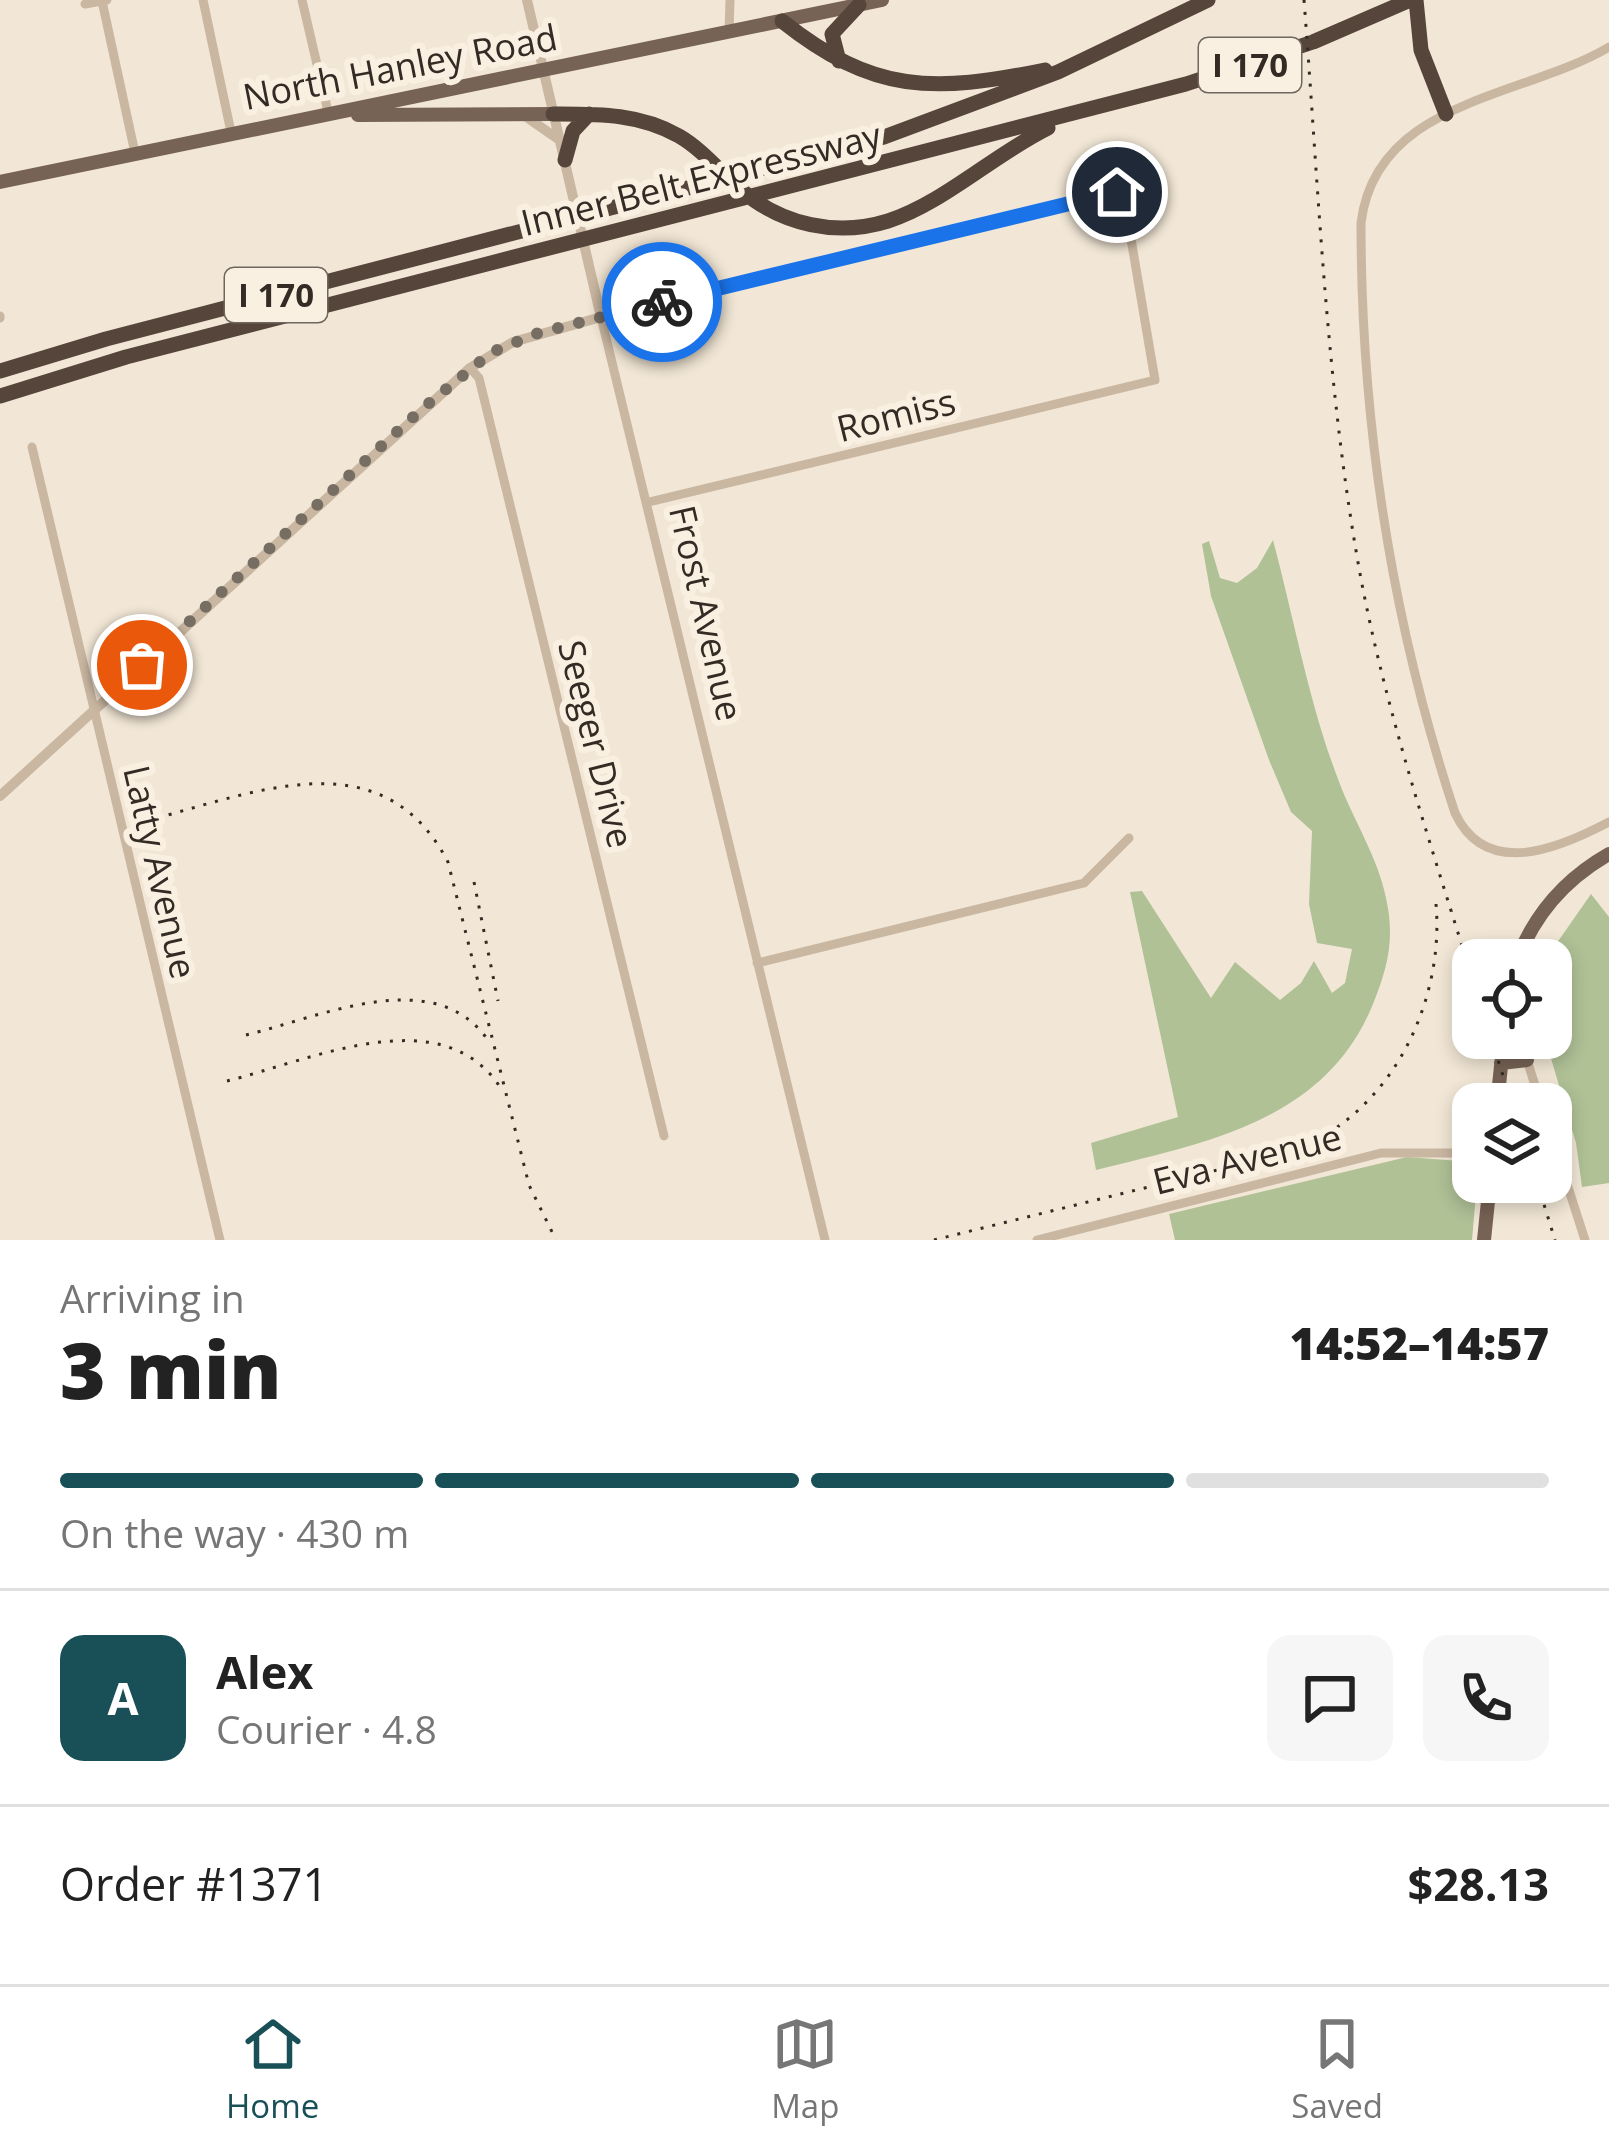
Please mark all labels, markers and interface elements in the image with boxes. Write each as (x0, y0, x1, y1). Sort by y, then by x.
street label: North Hanley Road (239, 12, 561, 121)
road number: I 170 (1199, 38, 1301, 92)
street label: Inner Belt Expressway (516, 110, 887, 247)
pin (1066, 141, 1168, 243)
icon: home (1084, 159, 1150, 225)
courier (602, 242, 722, 362)
road number: I 170 (225, 268, 327, 322)
icon: bike (629, 269, 695, 335)
street label: Romiss (831, 376, 960, 453)
street label: Frost Avenue (658, 500, 755, 725)
pin (91, 614, 193, 716)
icon: bag (109, 632, 175, 698)
street label: Seeger Drive (547, 635, 646, 853)
street label: Latty Avenue (112, 761, 209, 983)
map controls (1452, 939, 1572, 1203)
button: locate (1452, 939, 1572, 1059)
button: layers (1452, 1083, 1572, 1203)
street label: Eva Avenue (1147, 1111, 1346, 1206)
text: Arriving in (60, 1271, 245, 1324)
text: 14:52–14:57 (1290, 1312, 1549, 1373)
text: 3 min (60, 1316, 282, 1422)
text: On the way · 430 m (60, 1506, 409, 1559)
button: chat (1267, 1635, 1393, 1761)
button: phone (1423, 1635, 1549, 1761)
text: Alex (216, 1641, 313, 1702)
text: A (107, 1667, 139, 1728)
text: Courier · 4.8 (216, 1702, 437, 1755)
text: Order #1371 (60, 1853, 328, 1914)
text: $28.13 (1408, 1853, 1549, 1914)
tab: Home (226, 2011, 319, 2128)
tab: Map (771, 2011, 839, 2128)
tab: Saved (1291, 2011, 1383, 2128)

